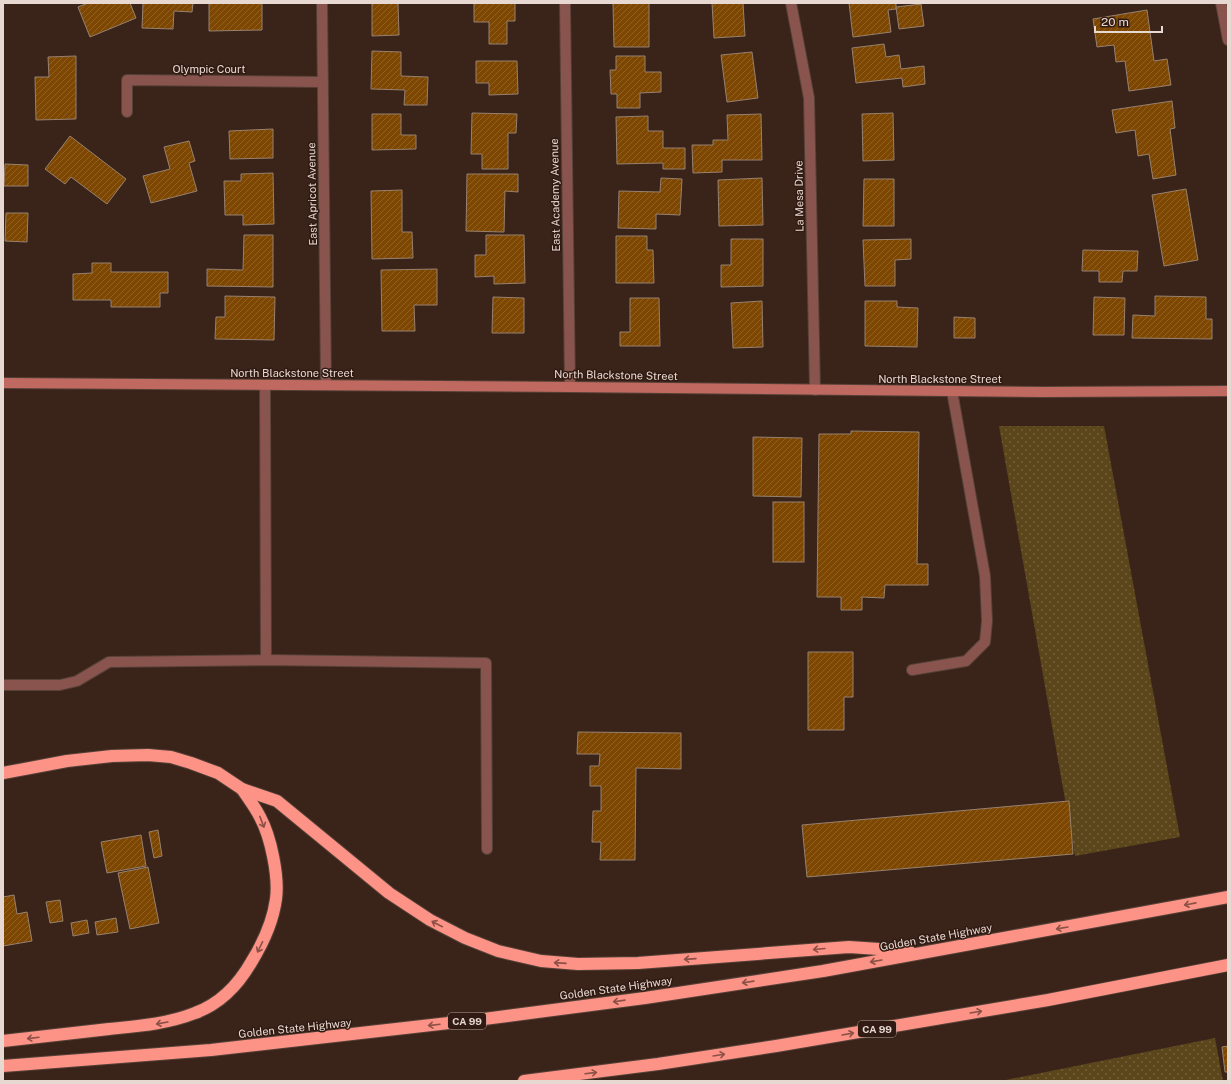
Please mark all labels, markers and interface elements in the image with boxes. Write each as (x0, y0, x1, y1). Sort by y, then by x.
scale bar (1095, 8, 1162, 34)
text: 20 m (1101, 15, 1129, 29)
street label: Olympic Court (173, 63, 246, 75)
street label: East Academy Avenue (548, 138, 562, 252)
street label: East Apricot Avenue (305, 142, 319, 246)
street label: La Mesa Drive (792, 160, 806, 232)
street label: North Blackstone Street (230, 367, 354, 379)
street label: North Blackstone Street (554, 368, 678, 382)
street label: North Blackstone Street (878, 373, 1002, 385)
one-way arrow (259, 815, 267, 827)
one-way arrow (1184, 901, 1197, 909)
one-way arrow (431, 920, 443, 927)
street label: Golden State Highway (879, 921, 993, 953)
one-way arrow (1056, 924, 1069, 932)
one-way arrow (256, 941, 263, 953)
one-way arrow (813, 945, 826, 952)
one-way arrow (684, 955, 697, 962)
one-way arrow (870, 958, 883, 966)
one-way arrow (554, 959, 567, 966)
street label: Golden State Highway (559, 974, 673, 1002)
one-way arrow (742, 978, 755, 986)
one-way arrow (613, 997, 626, 1005)
one-way arrow (969, 1008, 982, 1016)
road number: CA 99 (448, 1013, 486, 1029)
street label: Golden State Highway (238, 1016, 352, 1040)
one-way arrow (156, 1019, 169, 1027)
one-way arrow (428, 1021, 441, 1029)
road number: CA 99 (858, 1021, 896, 1037)
one-way arrow (841, 1030, 854, 1038)
one-way arrow (27, 1034, 40, 1042)
one-way arrow (712, 1051, 725, 1059)
one-way arrow (584, 1069, 597, 1076)

